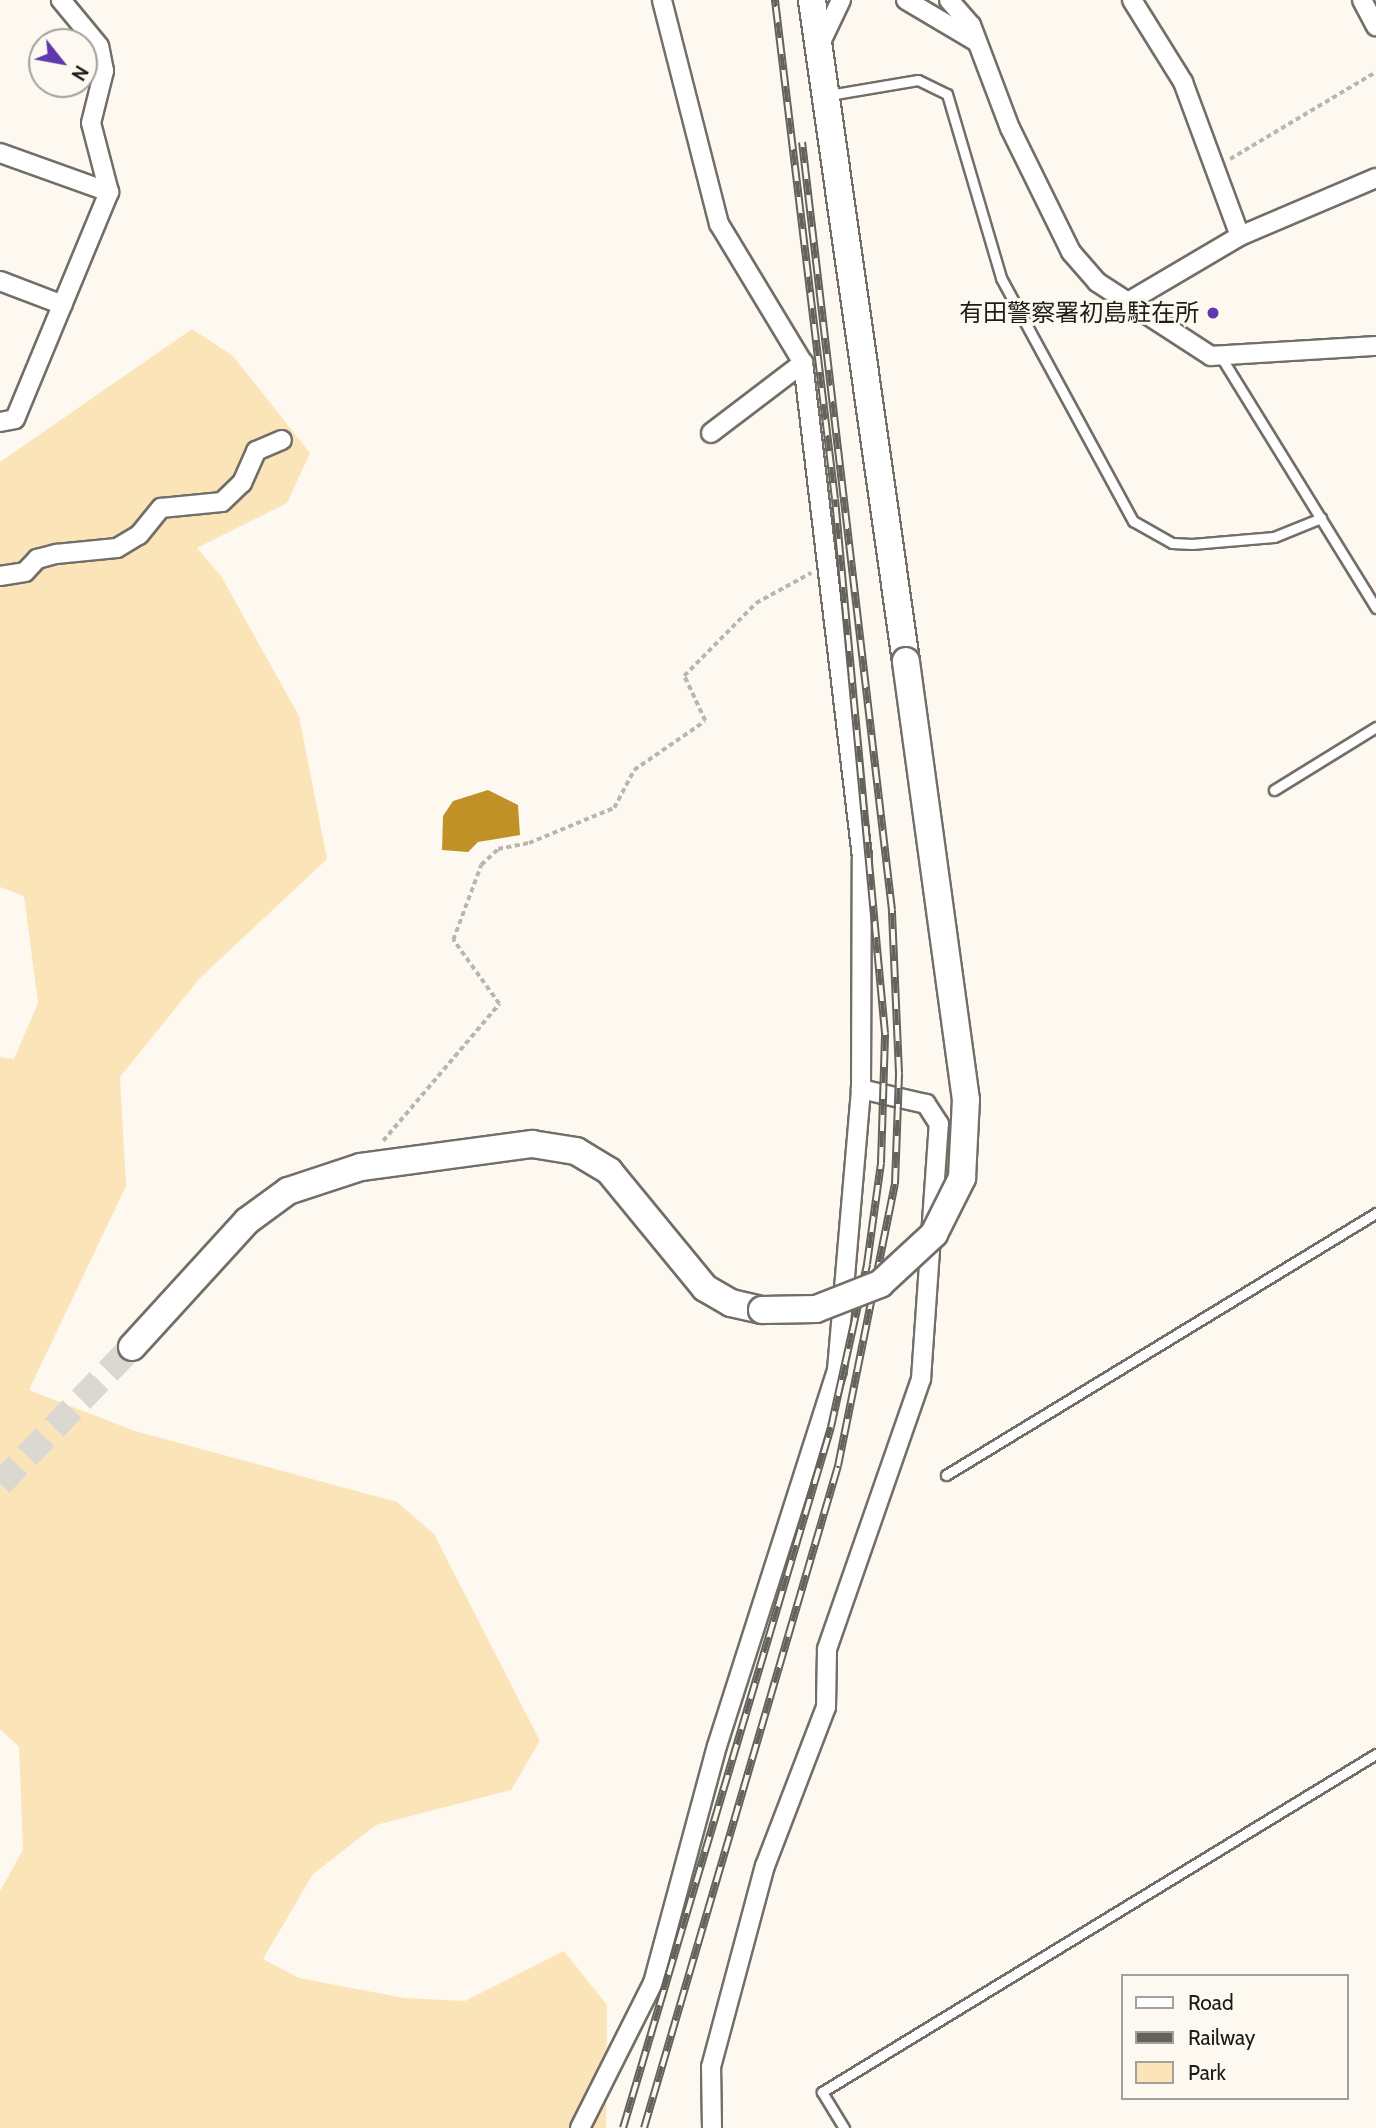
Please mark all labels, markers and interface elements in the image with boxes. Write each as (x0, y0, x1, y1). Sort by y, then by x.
north arrow (28, 28, 98, 98)
text: N (66, 61, 93, 85)
place label: 有田警察署初島駐在所 (959, 299, 1199, 327)
marker: 有田警察署初島駐在所 (1205, 305, 1221, 321)
legend (1120, 1974, 1348, 2100)
text: Road (1188, 1990, 1234, 2015)
text: Railway (1188, 2025, 1255, 2050)
text: Park (1188, 2060, 1226, 2085)

